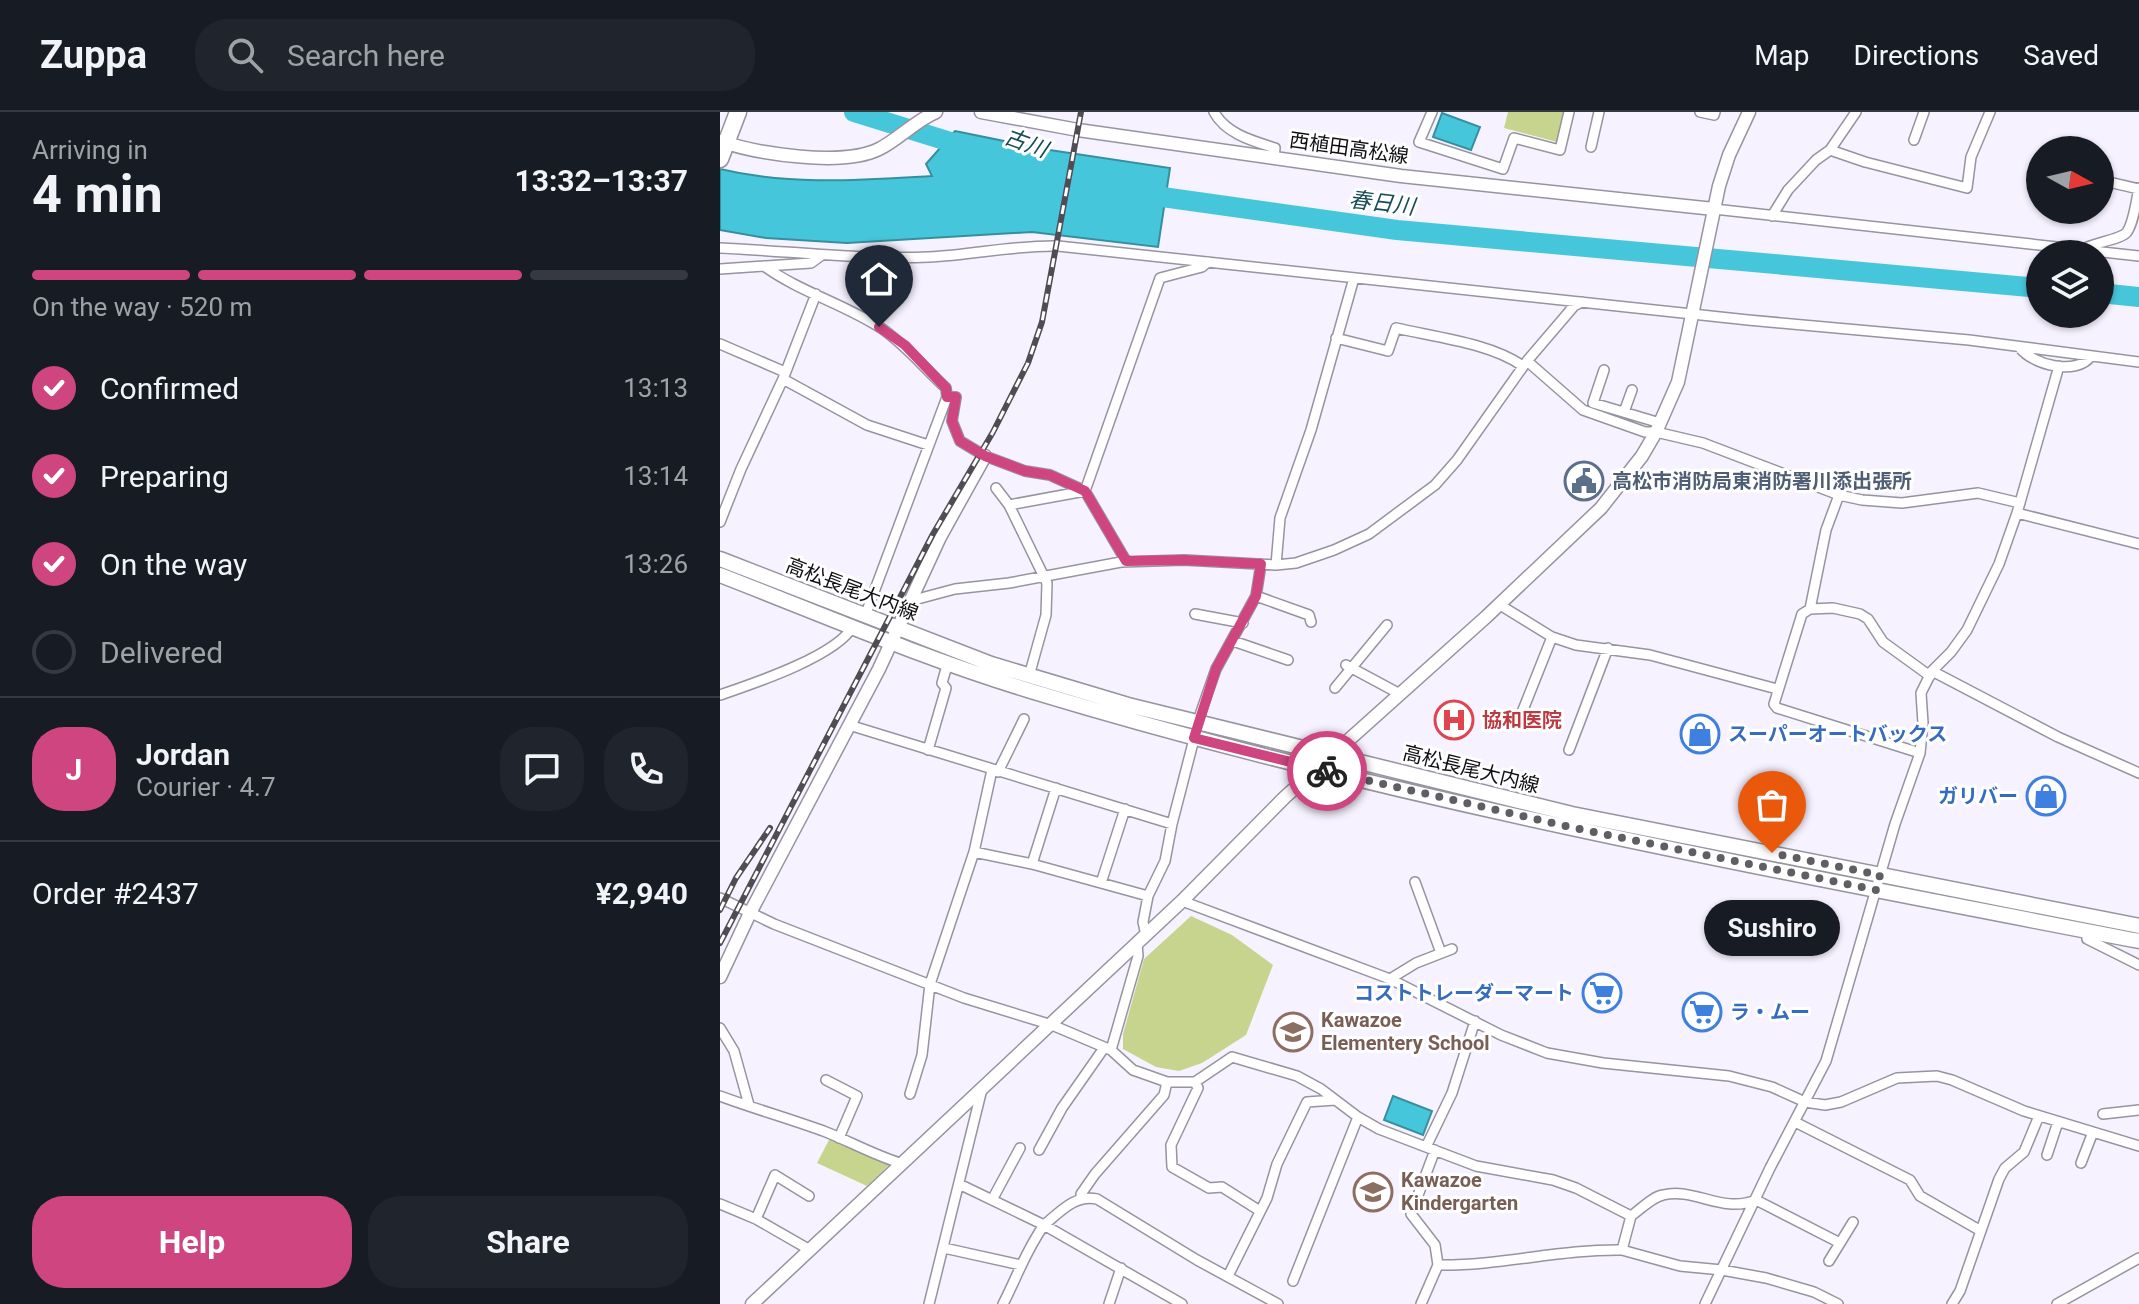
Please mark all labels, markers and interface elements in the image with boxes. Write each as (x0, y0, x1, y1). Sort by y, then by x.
search box (195, 19, 755, 91)
text: Zuppa (40, 33, 147, 77)
icon: search (223, 33, 267, 77)
text: Search here (287, 38, 445, 73)
text: Map (1754, 39, 1810, 72)
text: Directions (1854, 39, 1979, 72)
text: Saved (2023, 39, 2099, 72)
water label: 古川 (1001, 124, 1053, 163)
street label: 西植田高松線 (1288, 128, 1410, 168)
text: Arriving in (32, 135, 148, 165)
north arrow (2026, 136, 2114, 224)
map controls (2026, 136, 2114, 328)
text: 13:32–13:37 (514, 163, 688, 198)
text: 4 min (32, 164, 163, 225)
water label: 春日川 (1348, 187, 1418, 220)
button: layers (2026, 240, 2114, 328)
pin (845, 245, 913, 327)
icon: home (857, 257, 901, 301)
text: On the way · 520 m (32, 292, 252, 322)
icon: check (32, 366, 76, 410)
text: Confirmed (100, 371, 239, 406)
text: 13:13 (623, 373, 688, 403)
icon: check (32, 454, 76, 498)
text: Preparing (100, 459, 229, 494)
public building icon: 高松市消防局東消防署川添出張所 (1563, 460, 1605, 502)
text: 13:14 (623, 461, 688, 491)
place label: 高松市消防局東消防署川添出張所 (1612, 469, 1912, 493)
icon: check (32, 542, 76, 586)
text: On the way (100, 547, 247, 582)
text: 13:26 (623, 549, 688, 579)
street label: 高松長尾大内線 (782, 553, 922, 625)
text: Delivered (100, 635, 223, 670)
hospital icon: 協和医院 (1433, 699, 1475, 741)
place label: 協和医院 (1482, 708, 1562, 732)
shop icon: スーパーオートバックス (1679, 713, 1721, 755)
place label: スーパーオートバックス (1728, 722, 1947, 746)
button: chat (500, 727, 584, 811)
button: phone (604, 727, 688, 811)
courier (1287, 731, 1367, 811)
text: Jordan (136, 737, 230, 772)
street label: 高松長尾大内線 (1400, 740, 1542, 798)
icon: bike (1305, 749, 1349, 793)
text: J (66, 752, 82, 787)
pin (1738, 771, 1806, 853)
text: Courier · 4.7 (136, 772, 276, 802)
shop icon: ガリバー (2025, 775, 2067, 817)
icon: bag (1750, 783, 1794, 827)
place label: ガリバー (1938, 784, 2018, 808)
text: Order #2437 (32, 876, 199, 911)
text: ¥2,940 (596, 876, 688, 911)
callout: Sushiro (1704, 901, 1840, 957)
text: Sushiro (1727, 913, 1817, 943)
supermarket icon: コストトレーダーマート (1581, 972, 1623, 1014)
place label: コストトレーダーマート (1354, 981, 1574, 1005)
supermarket icon: ラ・ムー (1681, 991, 1723, 1033)
place label: ラ・ムー (1730, 1000, 1810, 1024)
place label: Kawazoe Elementery School (1321, 1008, 1490, 1055)
school or university icon: Kawazoe Elementery School (1272, 1011, 1314, 1053)
place label: Kawazoe Kindergarten (1401, 1168, 1518, 1215)
school or university icon: Kawazoe Kindergarten (1352, 1171, 1394, 1213)
button: Help (32, 1196, 352, 1288)
button: Share (368, 1196, 688, 1288)

